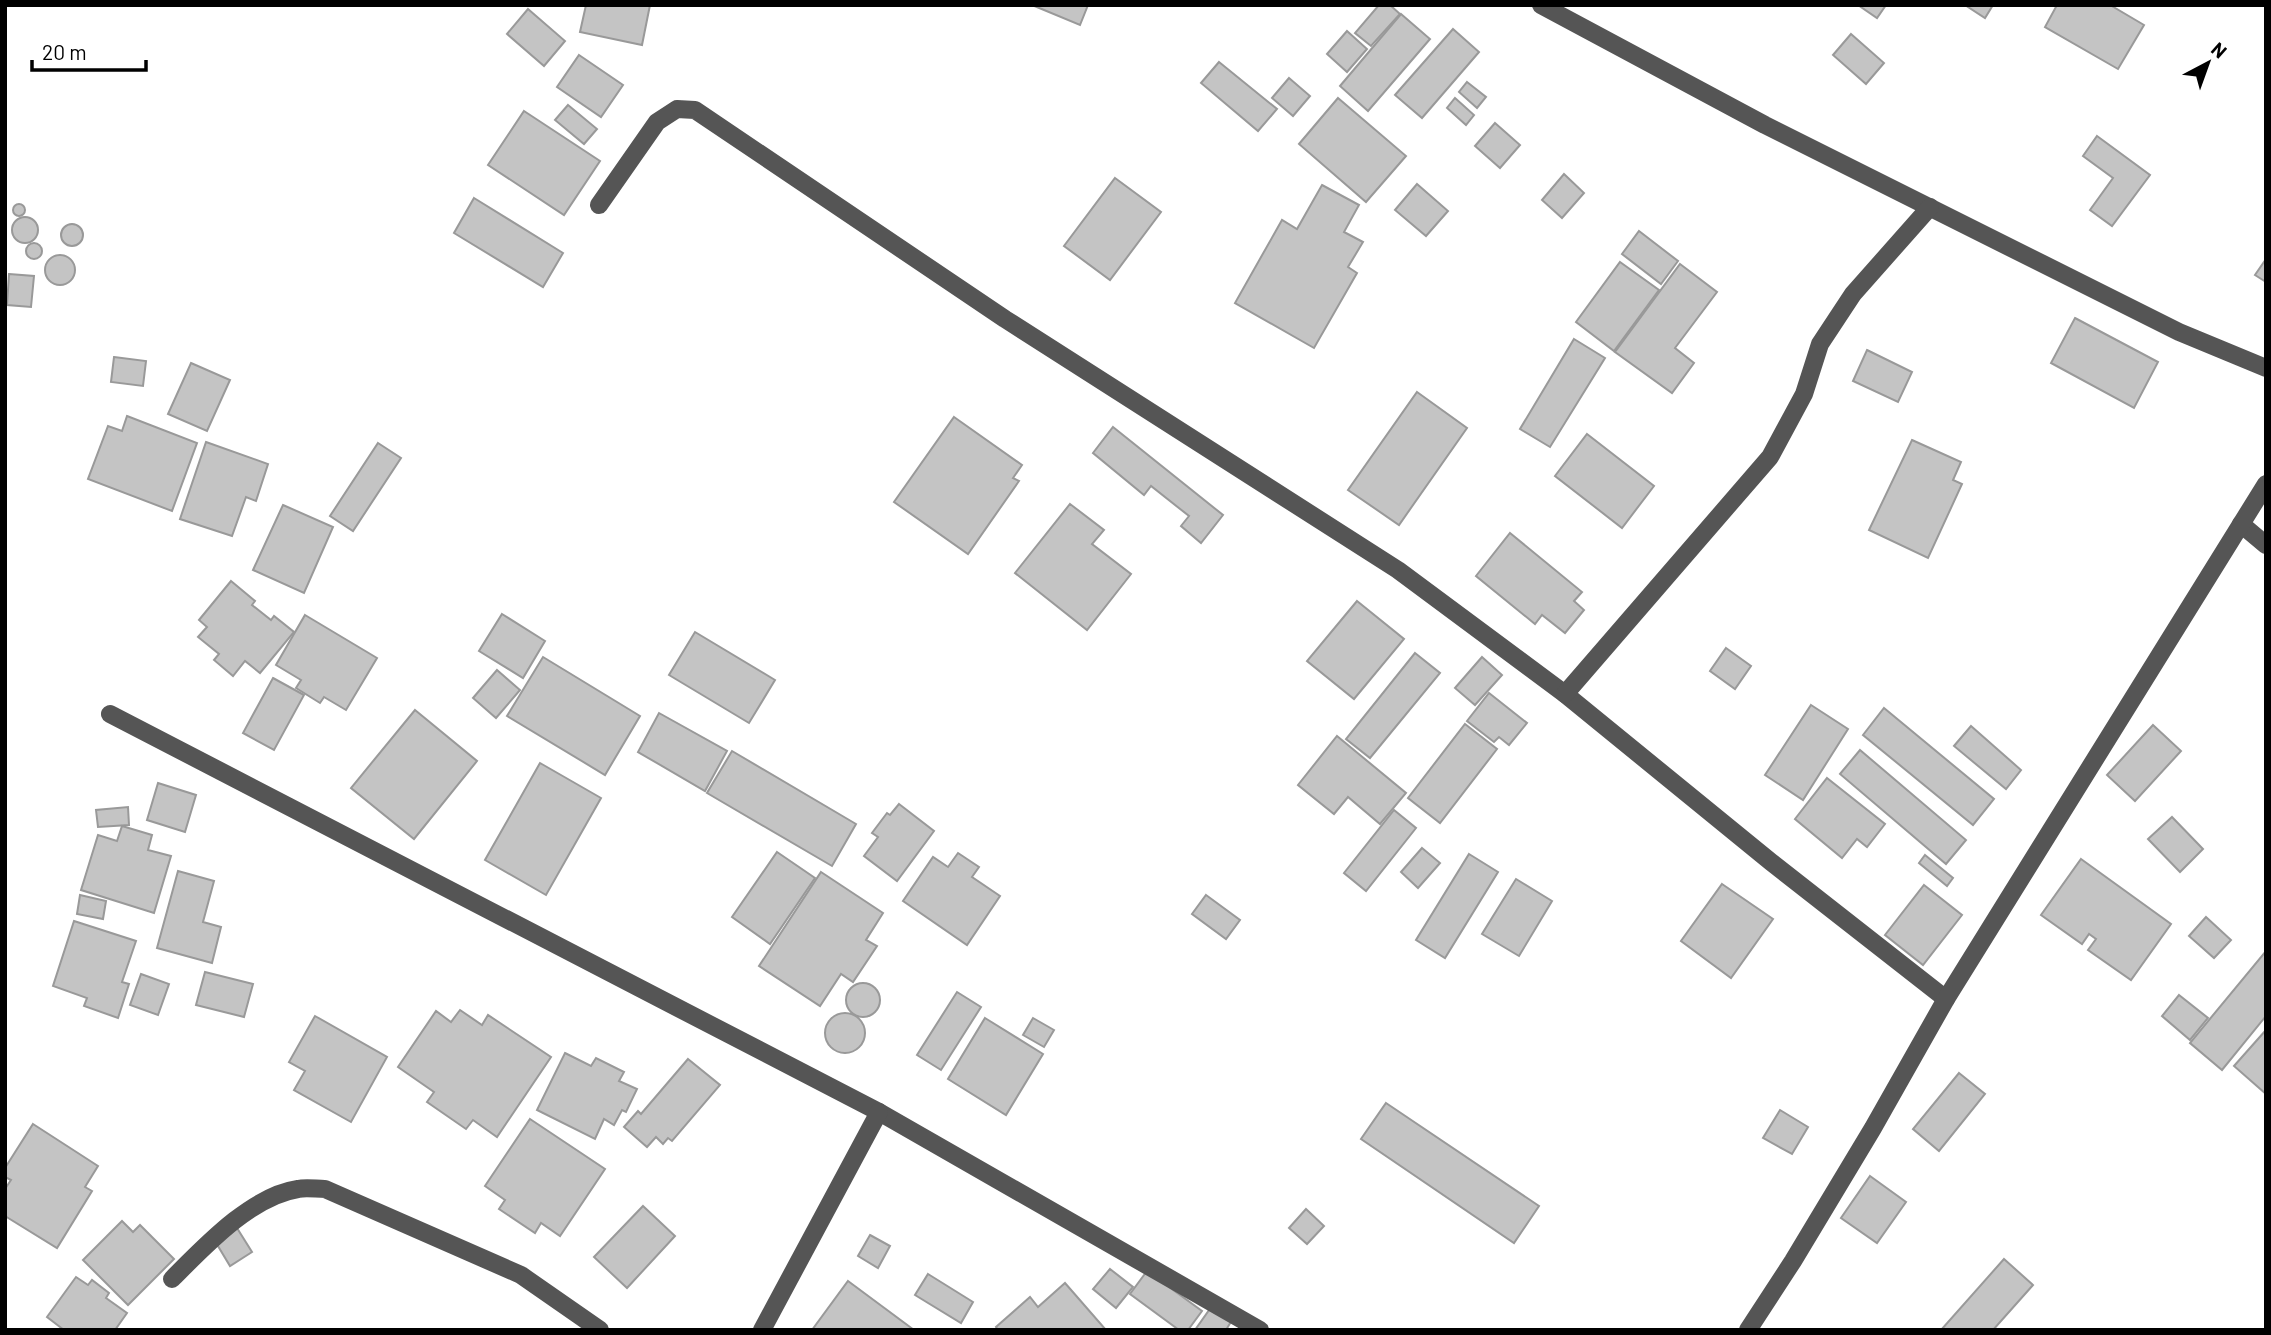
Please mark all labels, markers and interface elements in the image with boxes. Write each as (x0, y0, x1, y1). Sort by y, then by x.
scale bar (32, 28, 145, 72)
north arrow (2173, 28, 2243, 98)
text: N (2207, 37, 2232, 63)
text: 20 m (42, 39, 87, 64)

